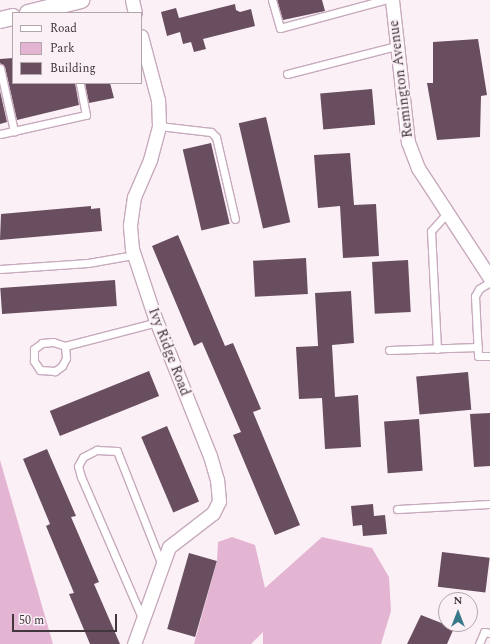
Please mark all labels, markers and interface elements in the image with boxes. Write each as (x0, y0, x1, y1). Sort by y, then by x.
legend (12, 12, 142, 84)
text: Road (50, 19, 77, 38)
street label: Remington Avenue (385, 19, 417, 139)
text: Park (50, 39, 75, 58)
text: Building (50, 59, 96, 78)
street label: Ivy Ridge Road (144, 305, 194, 399)
north arrow (438, 592, 478, 632)
text: N (454, 592, 462, 609)
scale bar (14, 606, 119, 632)
text: 50 m (19, 611, 44, 630)

